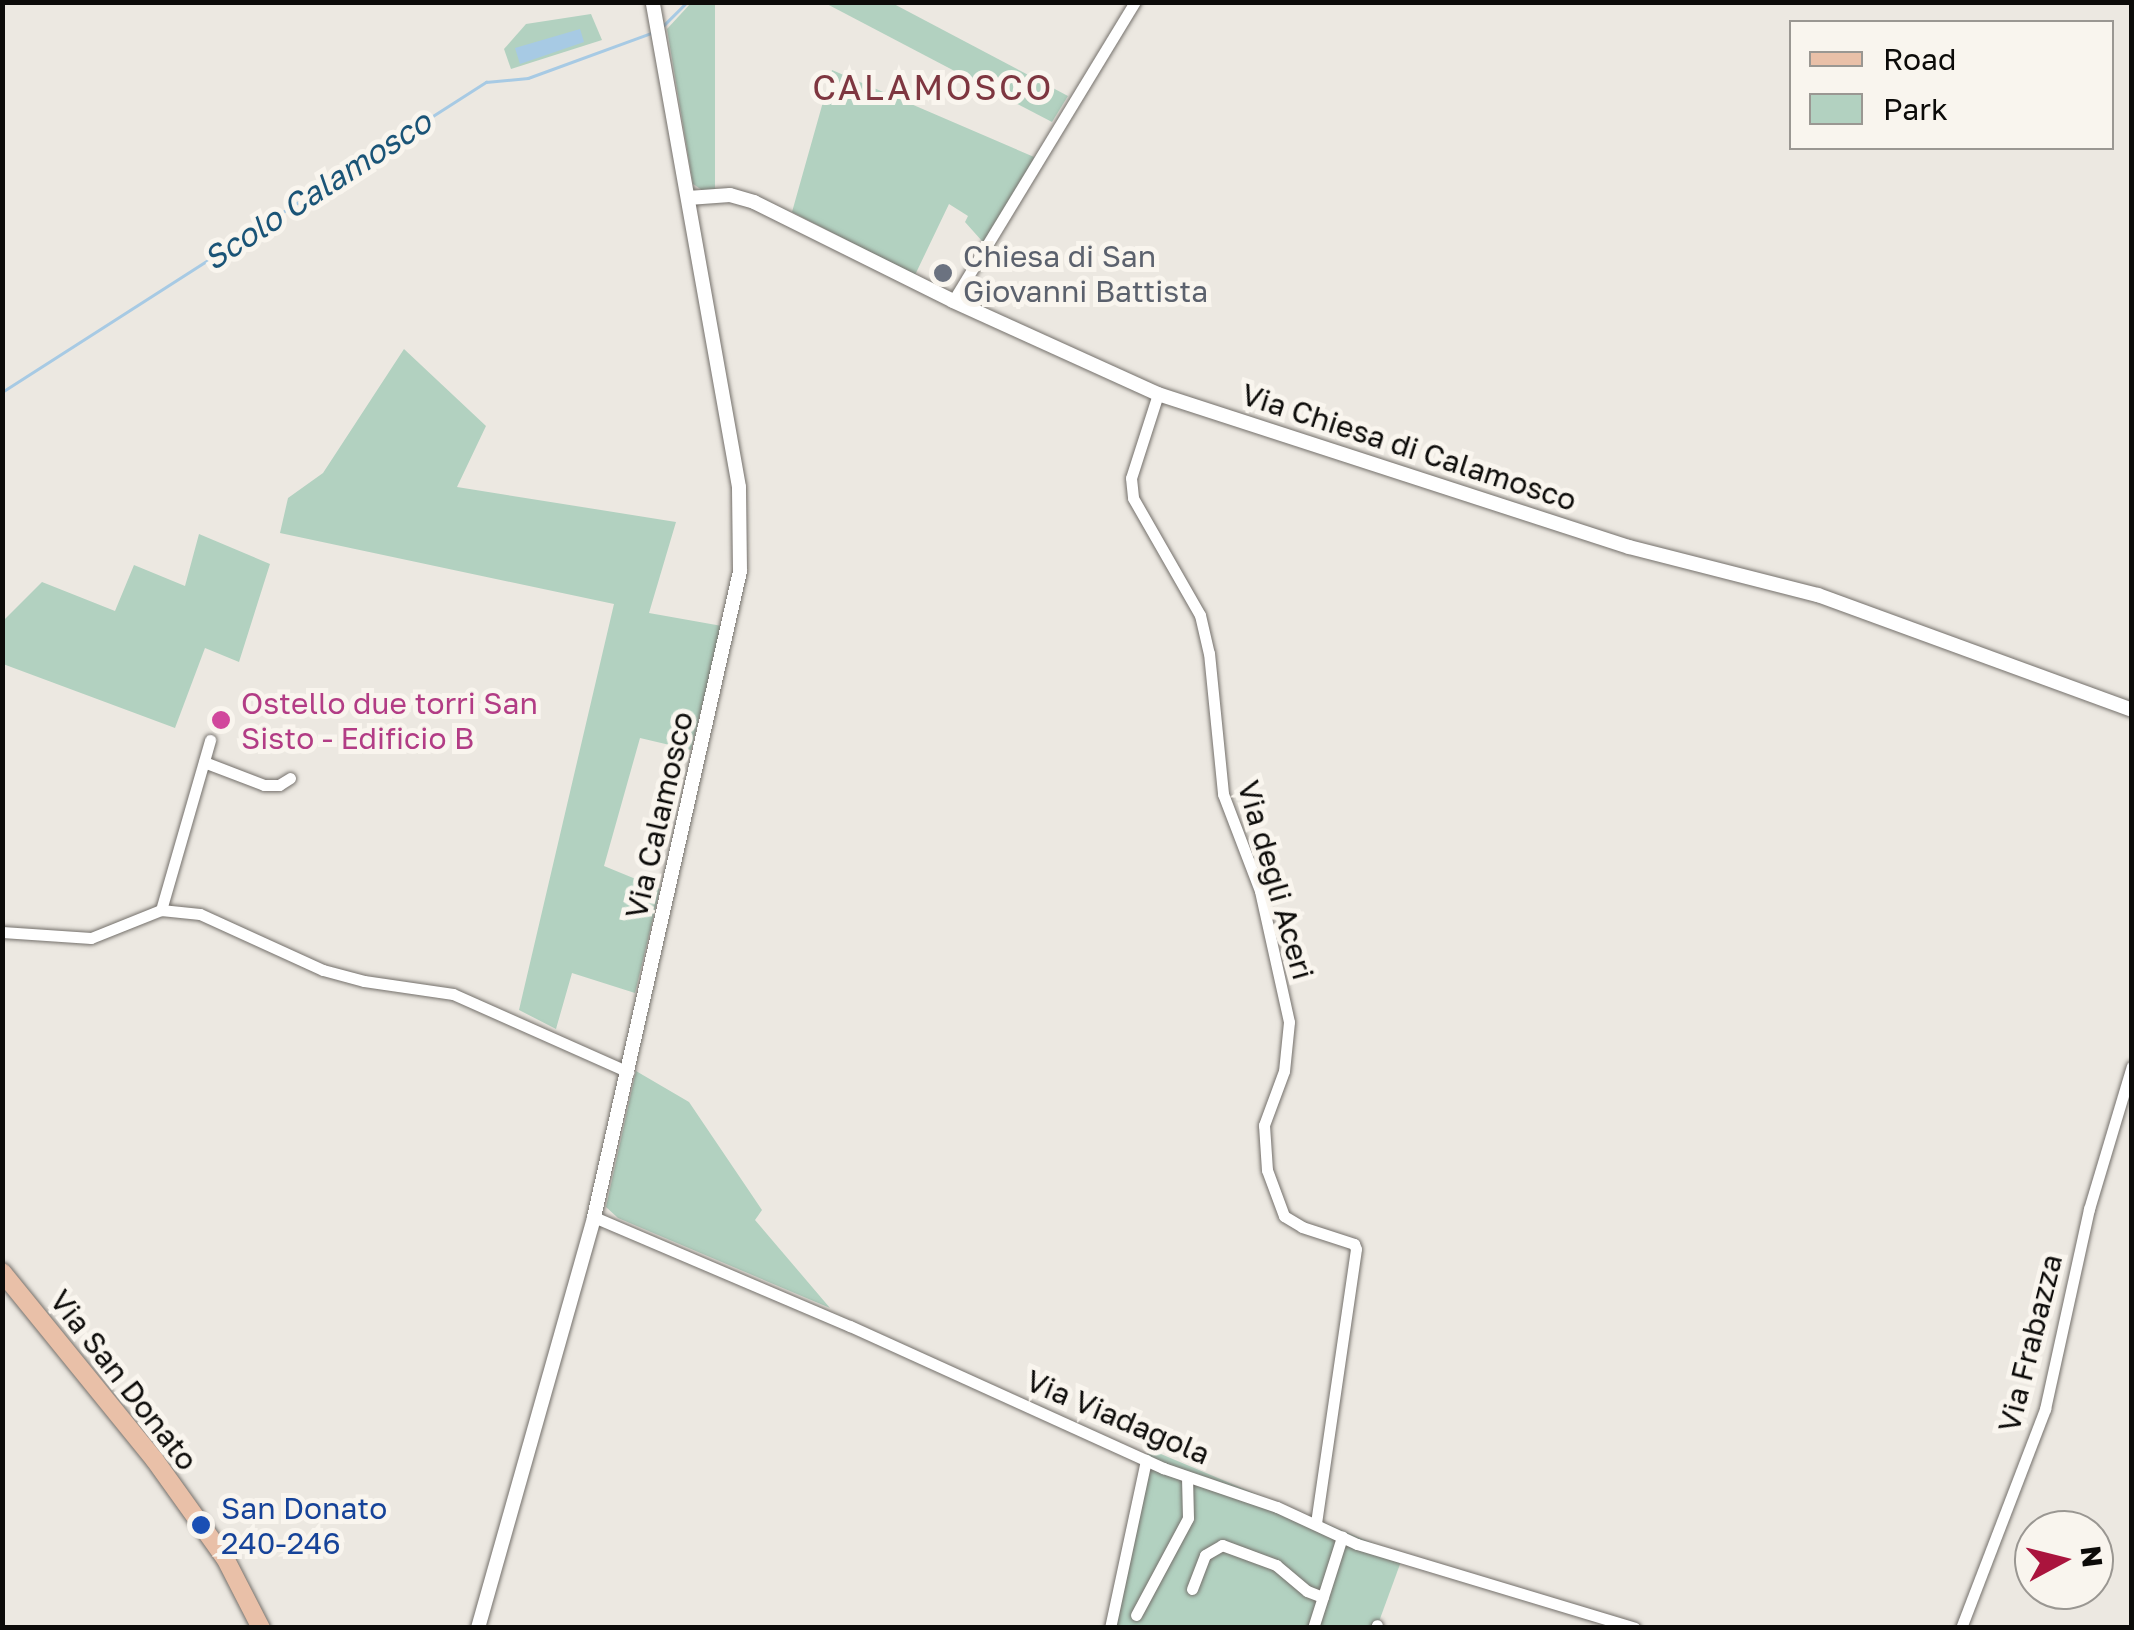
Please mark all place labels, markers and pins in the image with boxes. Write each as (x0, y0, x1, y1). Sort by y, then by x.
place label: Chiesa di San Giovanni Battista (963, 238, 1208, 308)
marker: Chiesa di San Giovanni Battista (932, 262, 954, 284)
place label: Ostello due torri San Sisto - Edificio B (241, 685, 538, 756)
marker: Ostello due torri San Sisto - Edificio B (210, 709, 232, 731)
place label: San Donato 240-246 (221, 1490, 387, 1560)
marker: San Donato 240-246 (190, 1514, 212, 1536)

